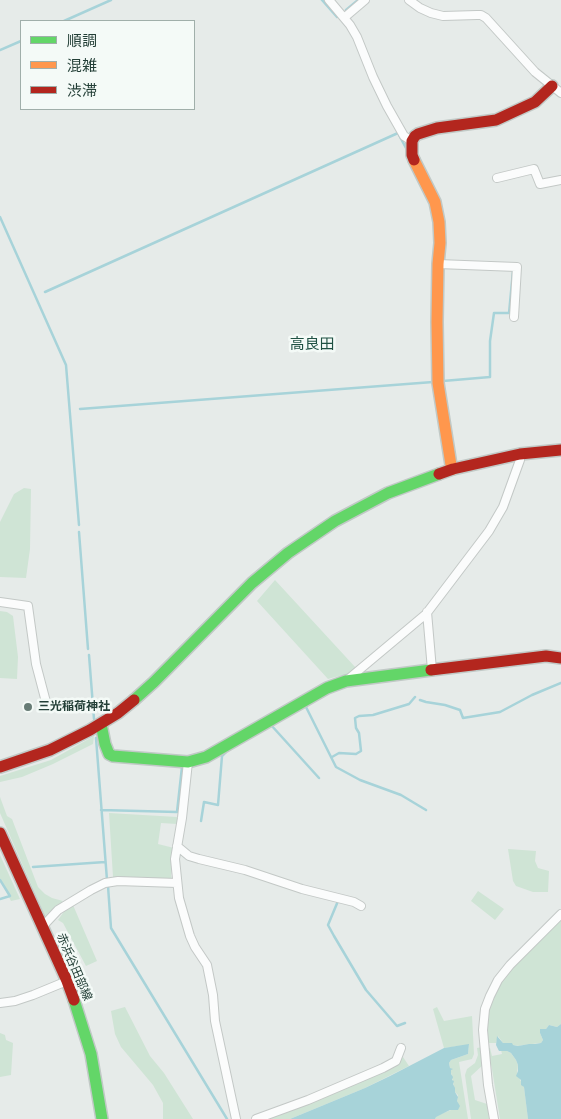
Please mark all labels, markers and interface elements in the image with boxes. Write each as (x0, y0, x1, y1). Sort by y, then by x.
legend (20, 20, 195, 110)
text: 順調 (67, 32, 97, 50)
text: 混雑 (67, 57, 97, 75)
text: 渋滞 (67, 82, 97, 100)
district label: 高良田 (290, 336, 334, 354)
place label: 三光稲荷神社 (38, 700, 110, 714)
marker: 三光稲荷神社 (22, 701, 34, 713)
street label: 赤浜谷田部線 (53, 931, 95, 1003)

